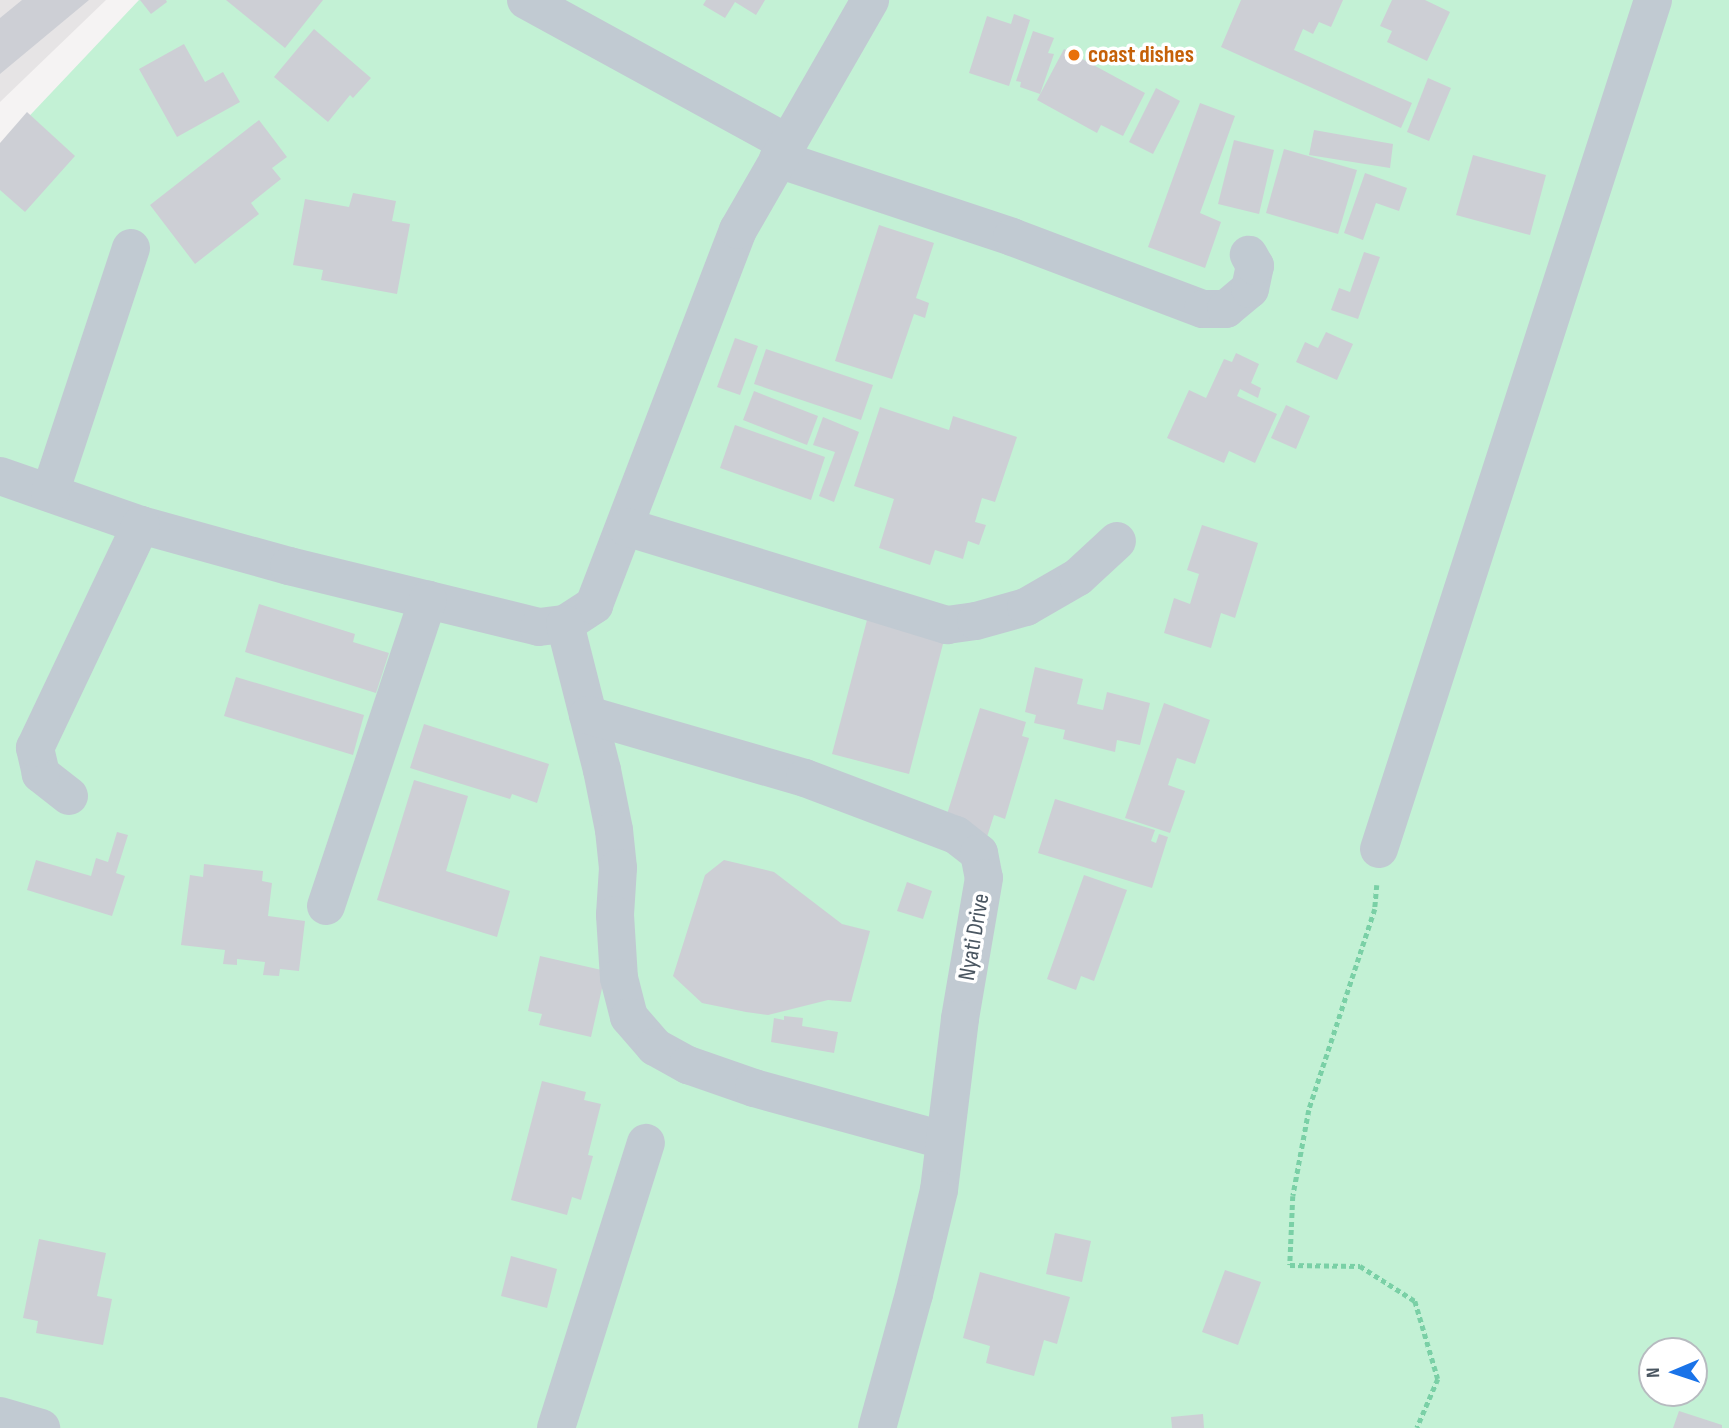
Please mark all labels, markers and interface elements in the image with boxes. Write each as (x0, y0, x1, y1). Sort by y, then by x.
place label: coast dishes (1088, 41, 1194, 69)
marker: coast dishes (1066, 47, 1082, 63)
street label: Nyati Drive (952, 891, 996, 983)
north arrow (1638, 1337, 1708, 1407)
text: N (1642, 1367, 1665, 1378)

